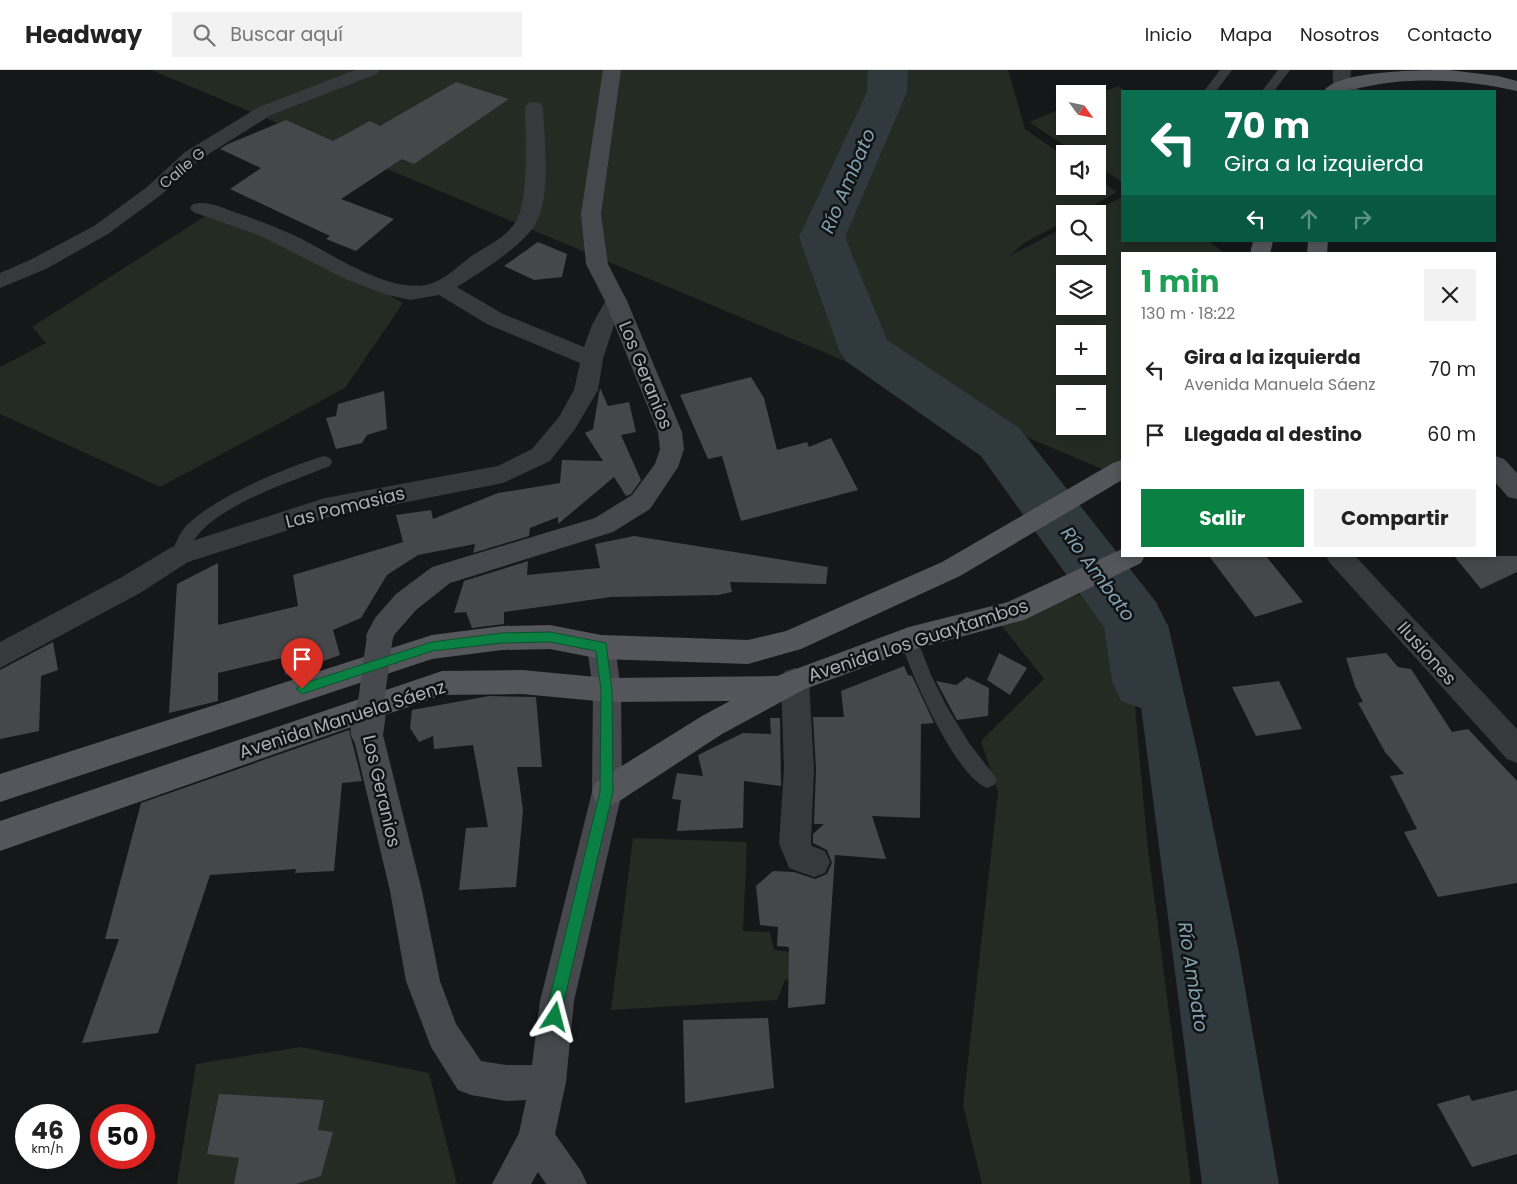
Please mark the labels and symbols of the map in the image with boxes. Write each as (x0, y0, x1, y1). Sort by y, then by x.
north arrow (1056, 85, 1106, 135)
water label: Río Ambato (814, 125, 882, 237)
street label: Calle G (155, 142, 210, 193)
street label: Los Geranios (613, 317, 679, 433)
street label: Las Pomasias (283, 480, 407, 534)
water label: Río Ambato (1054, 521, 1142, 627)
street label: Avenida Los Guaytambos (805, 593, 1031, 687)
street label: Ilusiones (1392, 616, 1462, 690)
pin (281, 638, 323, 689)
street label: Avenida Manuela Sáenz (236, 674, 448, 764)
street label: Los Geranios (357, 732, 407, 850)
water label: Río Ambato (1171, 920, 1215, 1034)
position arrow (528, 990, 580, 1042)
speed limit sign: 50 (90, 1104, 155, 1169)

